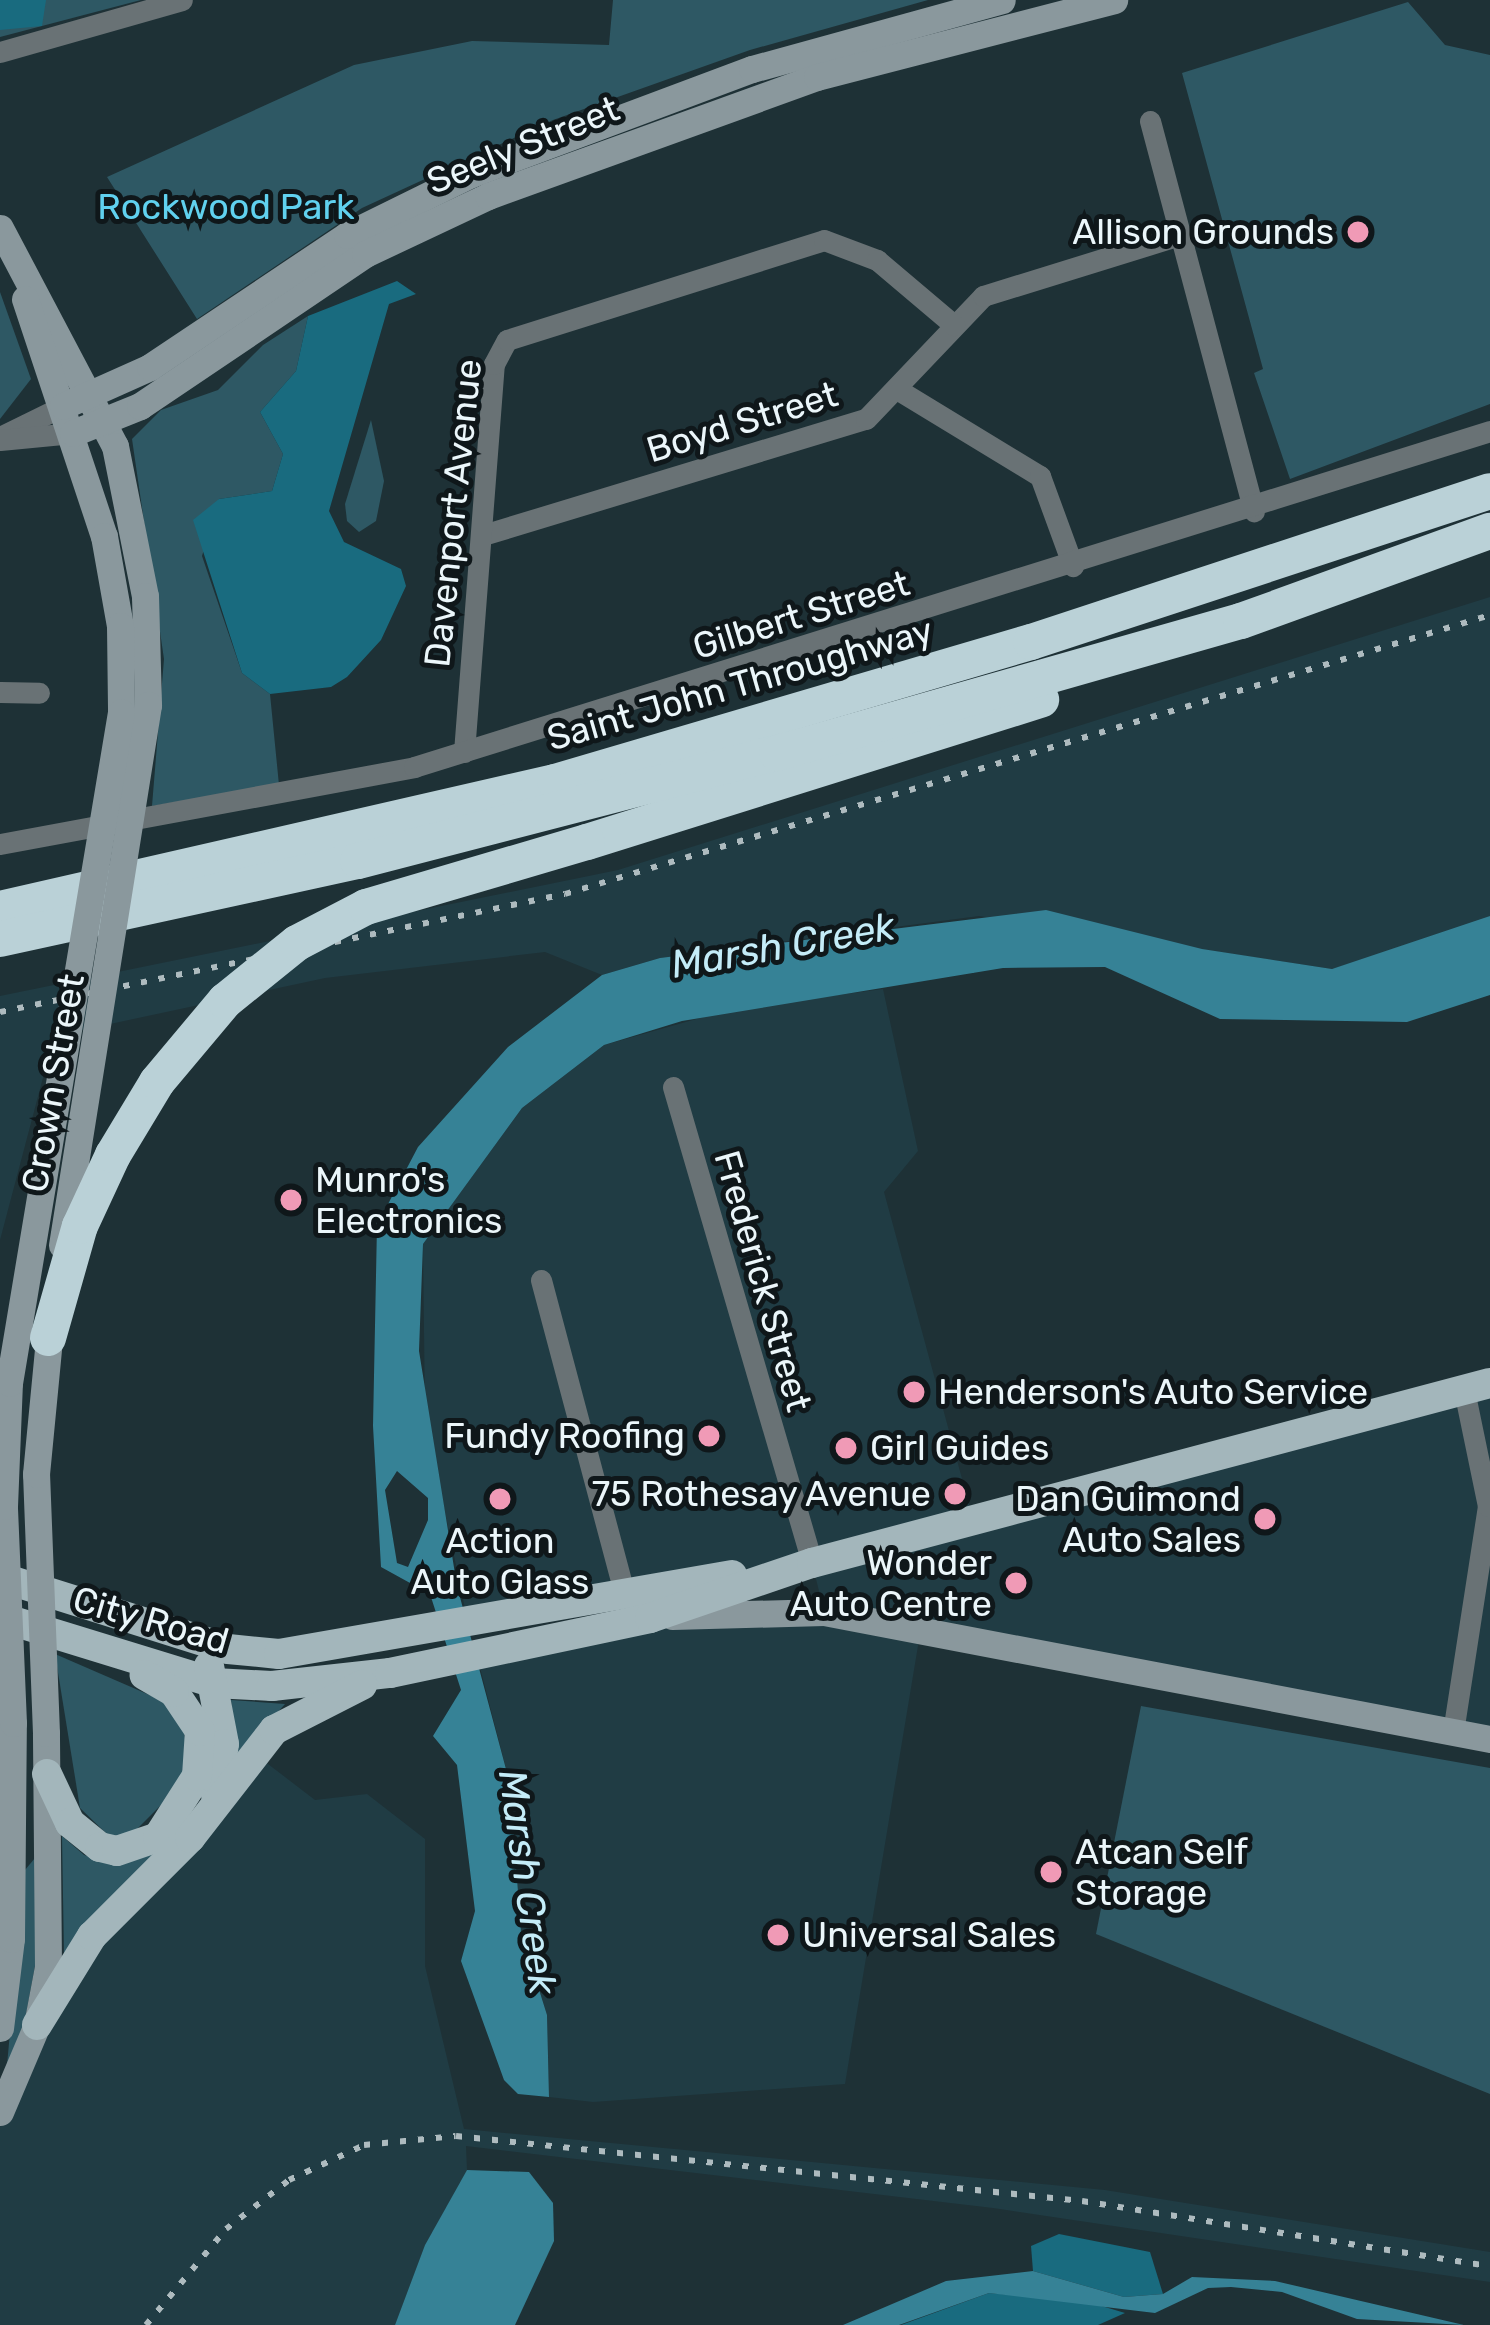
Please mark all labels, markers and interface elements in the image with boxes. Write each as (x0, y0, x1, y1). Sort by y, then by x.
street label: Seely Street (420, 87, 626, 203)
park label: Rockwood Park (97, 185, 355, 229)
place label: Allison Grounds (1072, 210, 1334, 254)
marker: Allison Grounds (1345, 219, 1371, 245)
street label: Davenport Avenue (415, 356, 491, 670)
street label: Boyd Street (641, 372, 843, 472)
street label: Gilbert Street (687, 562, 915, 668)
street label: Saint John Throughway (542, 608, 938, 760)
water label: Marsh Creek (667, 903, 899, 989)
street label: Crown Street (13, 970, 93, 1196)
street label: Frederick Street (705, 1146, 821, 1416)
place label: Munro's Electronics (315, 1157, 502, 1242)
marker: Munro's Electronics (278, 1187, 304, 1213)
place label: Henderson's Auto Service (938, 1370, 1369, 1414)
marker: Henderson's Auto Service (901, 1379, 927, 1405)
place label: Fundy Roofing (443, 1414, 685, 1458)
marker: Fundy Roofing (696, 1423, 722, 1449)
place label: Girl Guides (870, 1426, 1049, 1470)
marker: Girl Guides (833, 1435, 859, 1461)
place label: 75 Rothesay Avenue (590, 1472, 931, 1516)
place label: Dan Guimond Auto Sales (1015, 1476, 1241, 1561)
marker: 75 Rothesay Avenue (942, 1481, 968, 1507)
marker: Action Auto Glass (487, 1486, 513, 1512)
marker: Dan Guimond Auto Sales (1252, 1506, 1278, 1532)
place label: Action Auto Glass (411, 1518, 589, 1603)
place label: Wonder Auto Centre (790, 1540, 992, 1625)
marker: Wonder Auto Centre (1003, 1570, 1029, 1596)
street label: City Road (68, 1577, 234, 1663)
water label: Marsh Creek (488, 1767, 566, 1997)
place label: Atcan Self Storage (1075, 1829, 1248, 1914)
marker: Atcan Self Storage (1038, 1859, 1064, 1885)
place label: Universal Sales (802, 1913, 1056, 1957)
marker: Universal Sales (765, 1922, 791, 1948)

